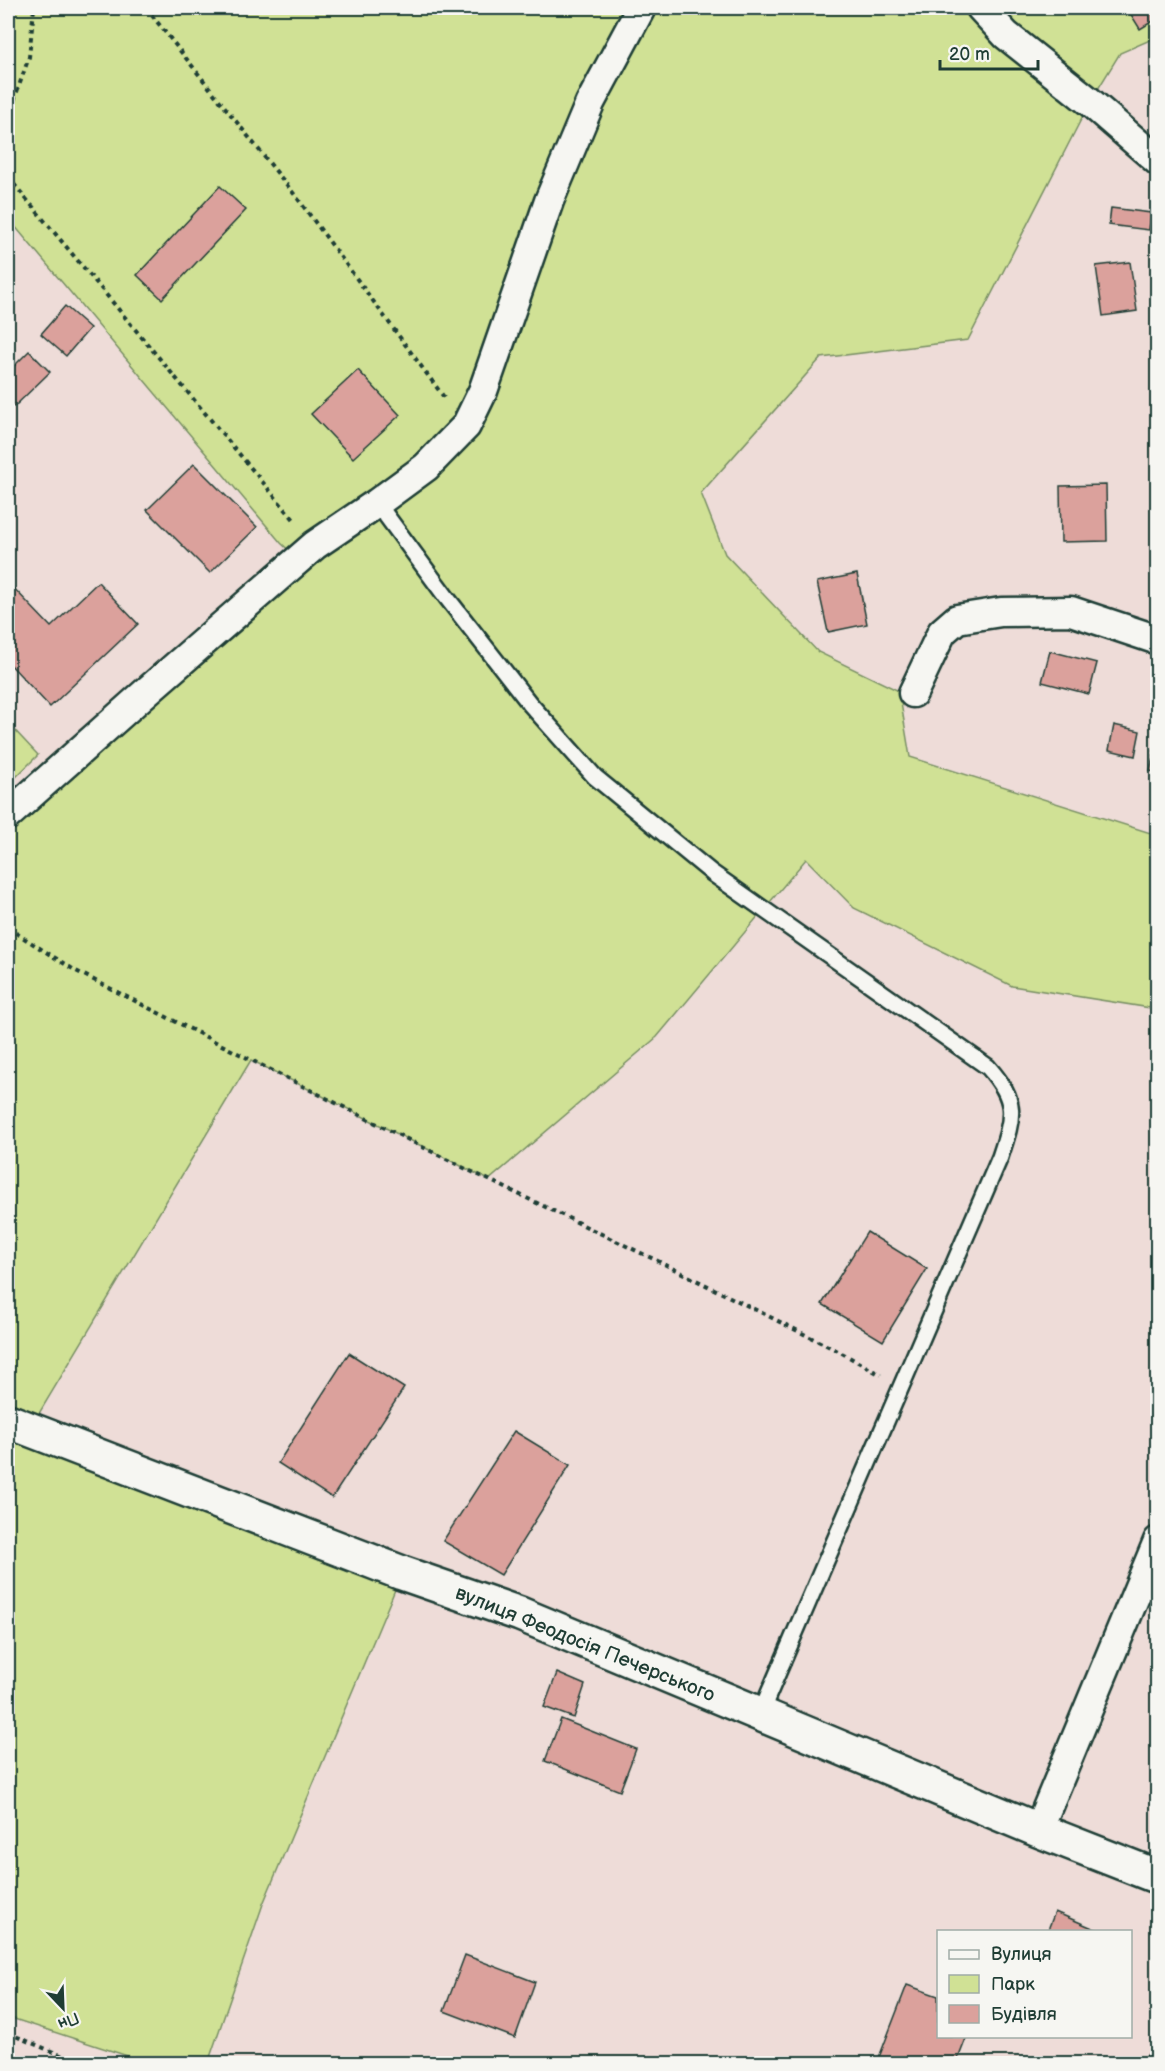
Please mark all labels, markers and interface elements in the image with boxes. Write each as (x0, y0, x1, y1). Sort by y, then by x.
scale bar (940, 33, 1038, 71)
text: 20 m (949, 44, 990, 65)
street label: вулиця Феодосія Печерського (452, 1581, 718, 1707)
legend (937, 1930, 1132, 2038)
text: Вулиця (991, 1944, 1052, 1965)
text: Парк (991, 1974, 1035, 1995)
north arrow (33, 1978, 93, 2038)
text: Будівля (991, 2004, 1057, 2025)
text: Пн (55, 2008, 82, 2033)

